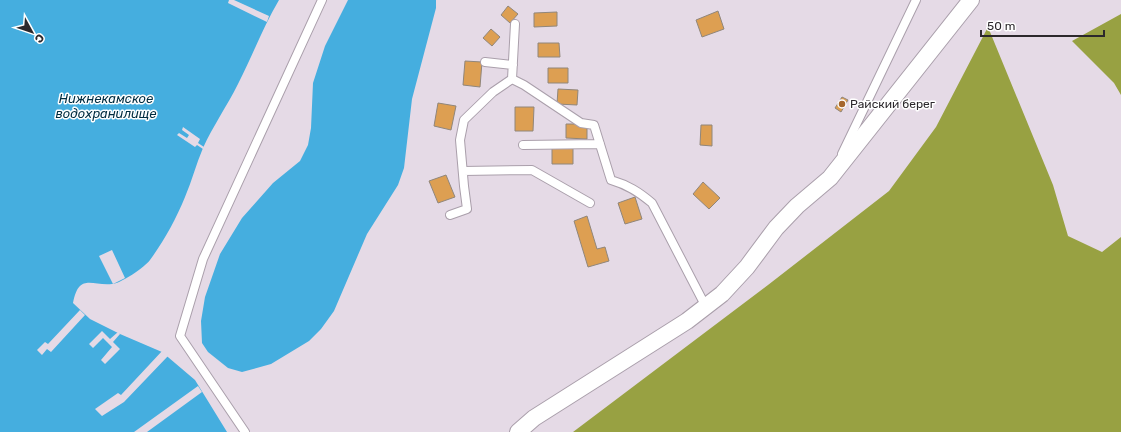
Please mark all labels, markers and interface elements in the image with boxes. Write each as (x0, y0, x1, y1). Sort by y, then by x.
north arrow (12, 12, 52, 52)
scale bar (981, 12, 1104, 38)
text: 50 m (987, 19, 1015, 33)
text: С (32, 31, 47, 45)
water label: Нижнекамское водохранилище (55, 91, 157, 121)
place label: Райский берег (850, 97, 936, 111)
marker: Райский берег (837, 99, 847, 109)

